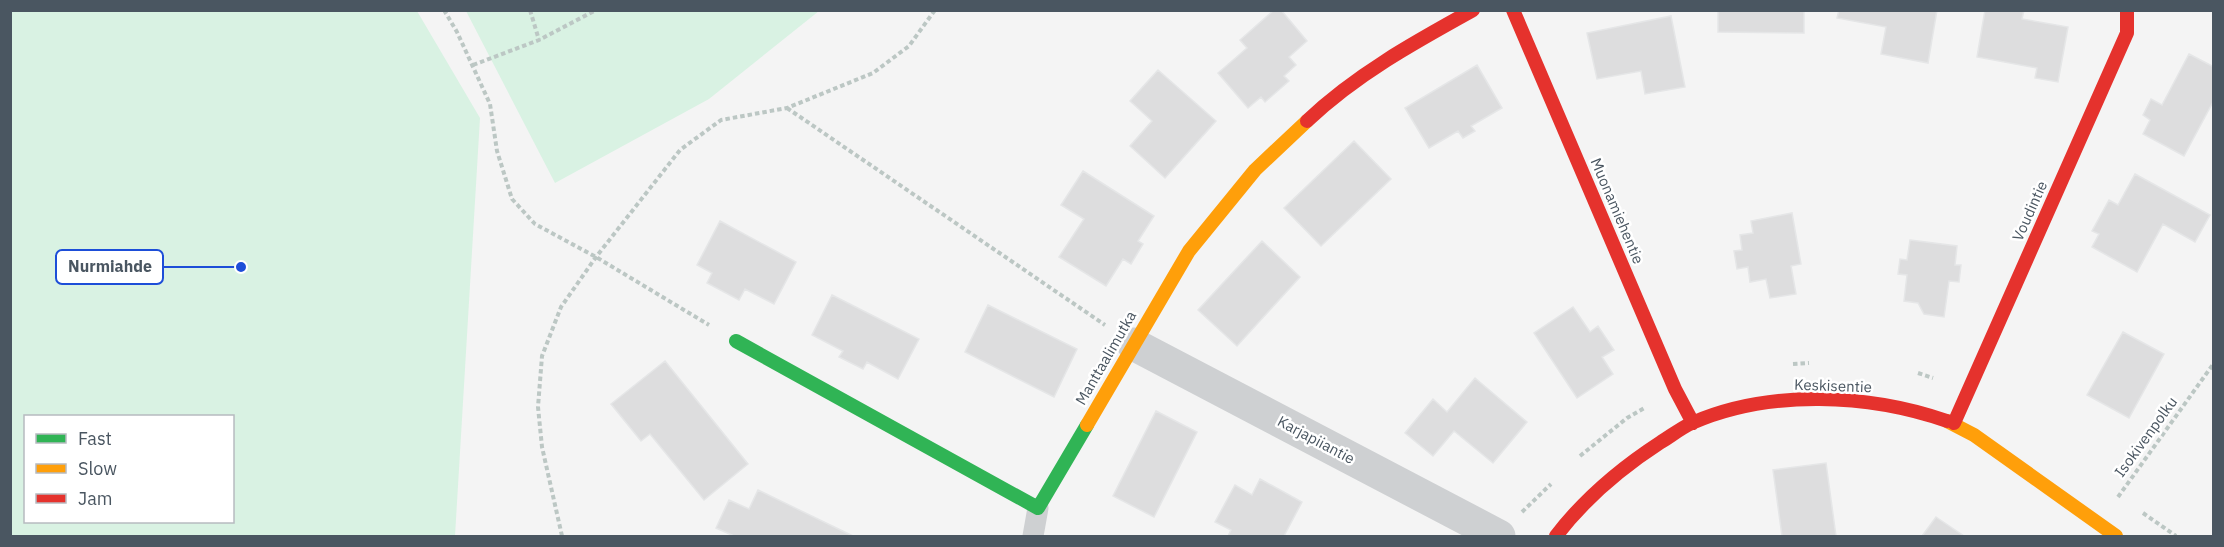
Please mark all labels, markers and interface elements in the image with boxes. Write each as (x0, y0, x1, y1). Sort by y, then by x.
street label: Muonamiehentie (1587, 155, 1648, 267)
street label: Voudintie (2008, 178, 2051, 244)
callout: Nurmiahde (56, 250, 163, 284)
text: Nurmiahde (68, 256, 152, 276)
street label: Manttaalimutka (1071, 307, 1140, 408)
street label: Keskisentie (1794, 375, 1872, 396)
street label: Isokivenpolku (2110, 393, 2181, 481)
street label: Karjapiiantie (1274, 411, 1358, 468)
legend (24, 415, 234, 523)
text: Fast (78, 427, 112, 450)
text: Slow (78, 457, 117, 480)
text: Jam (78, 487, 113, 510)

